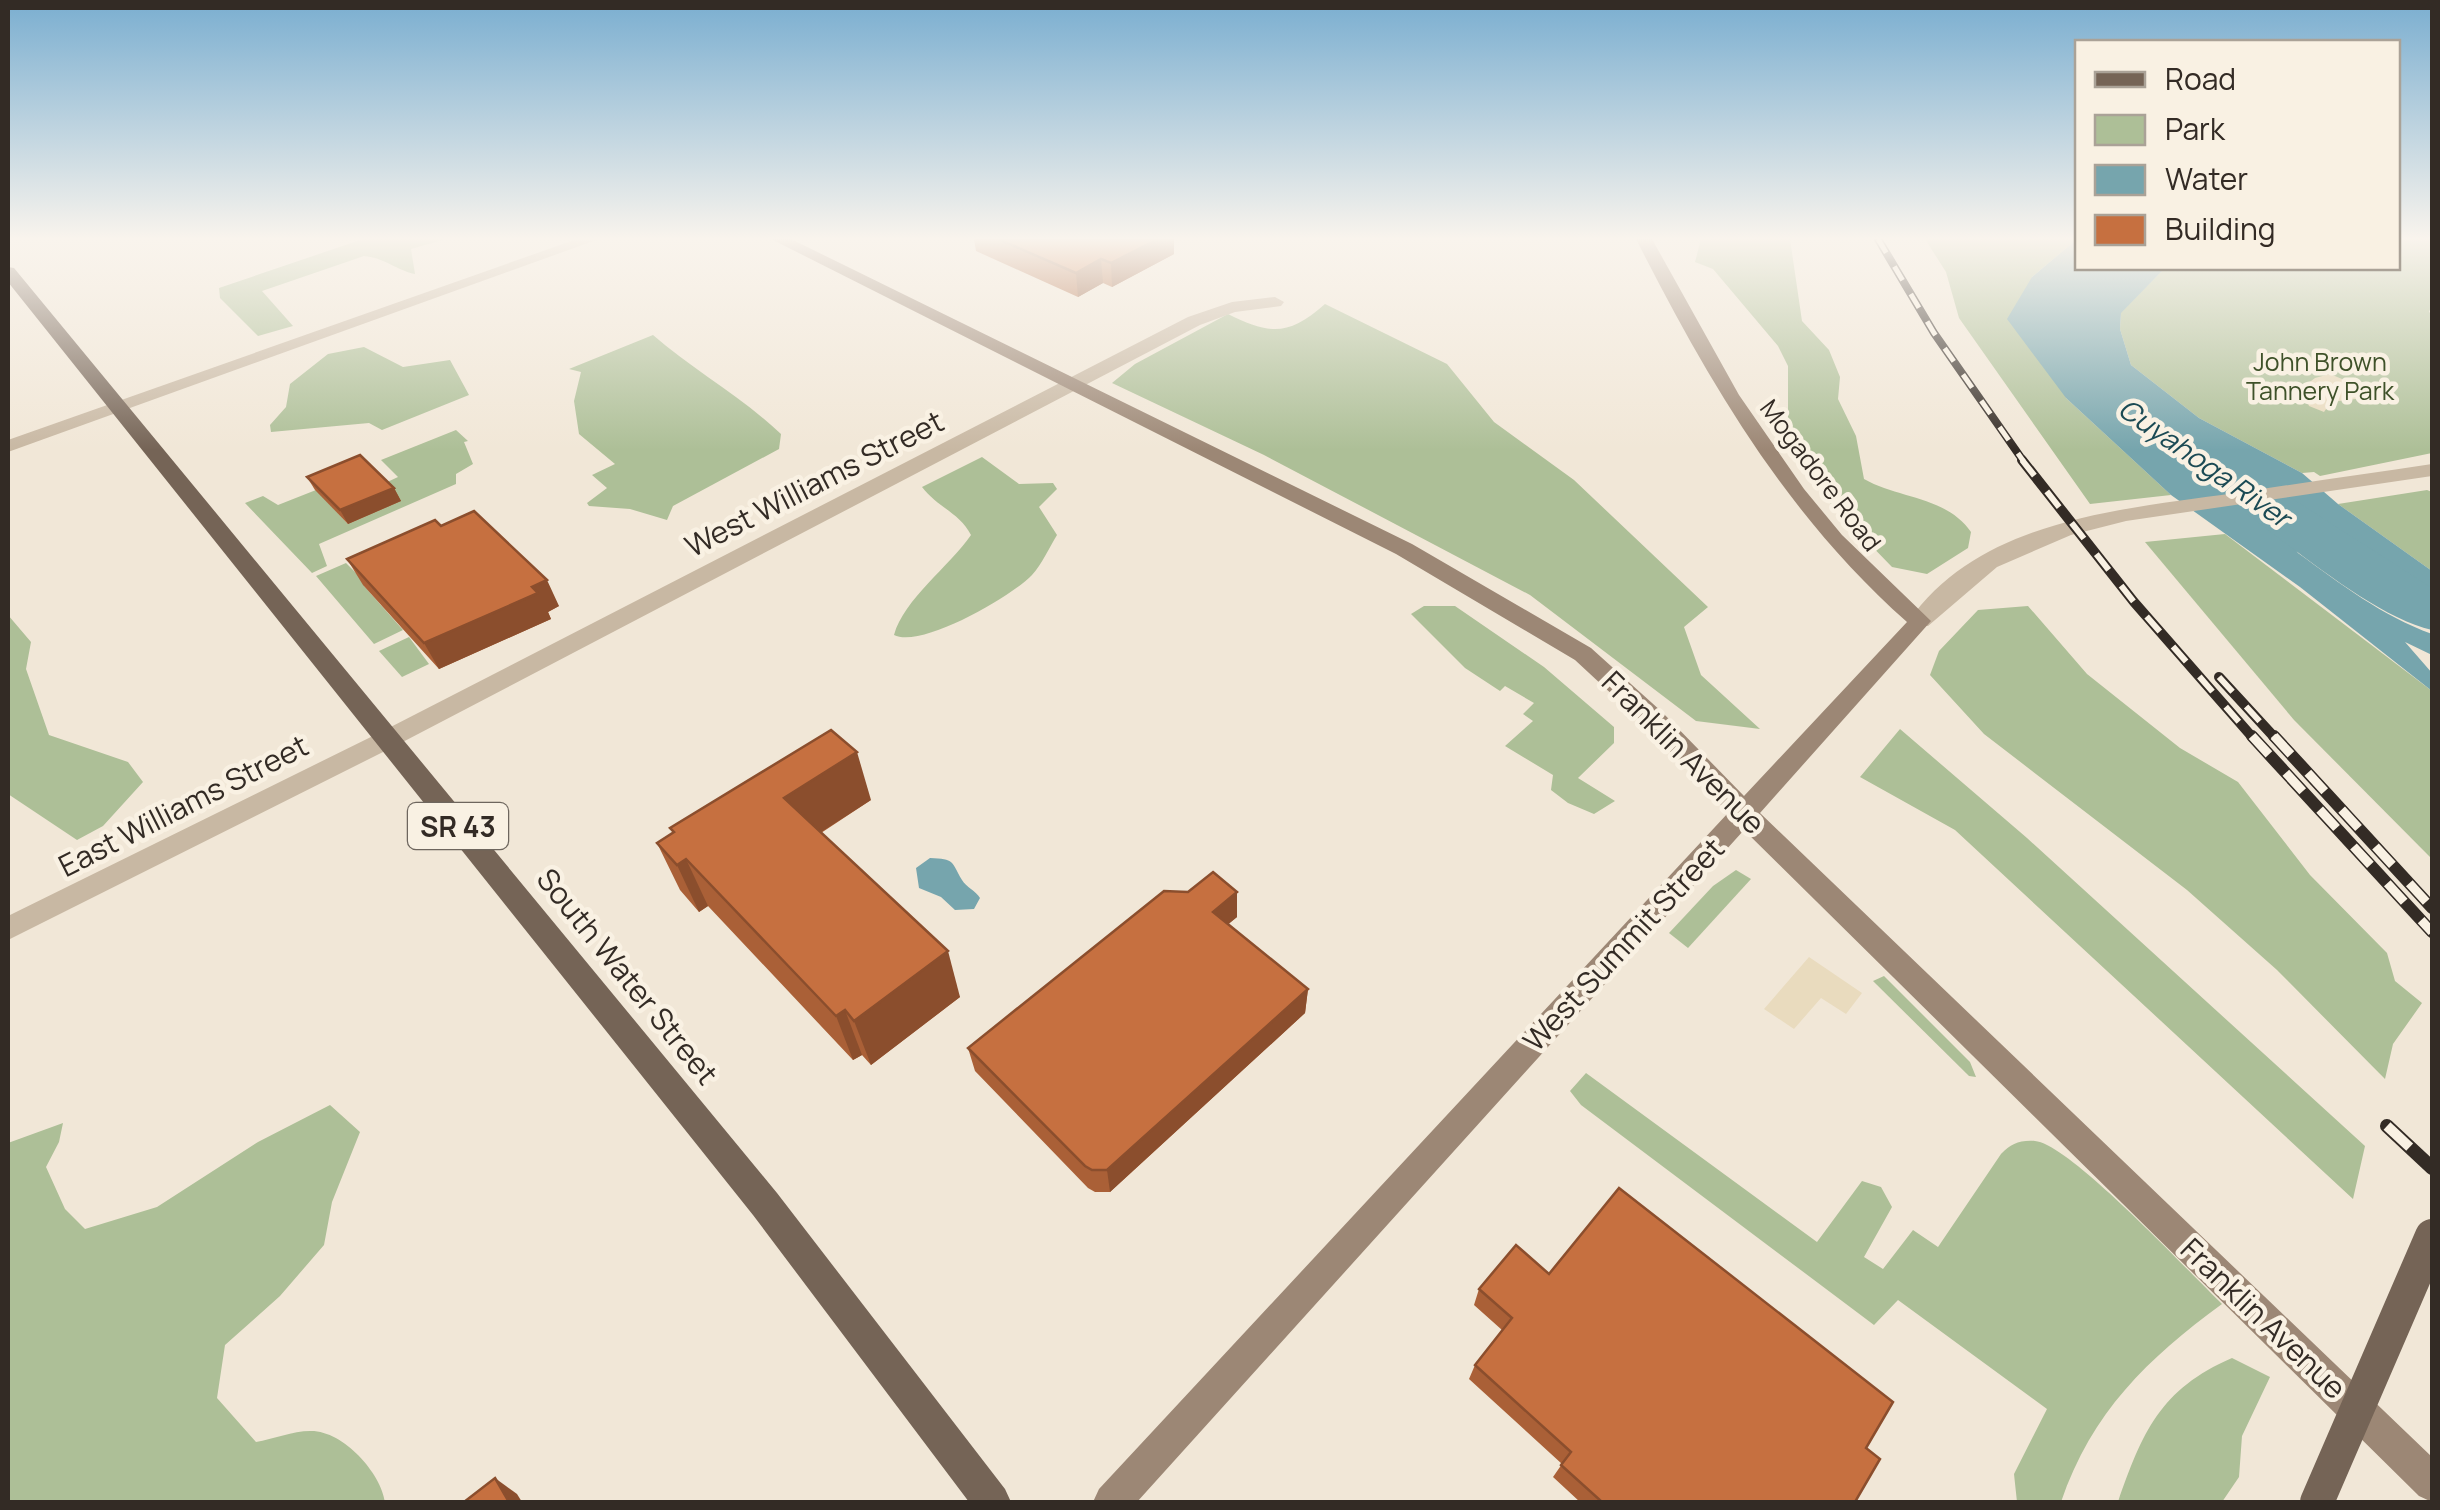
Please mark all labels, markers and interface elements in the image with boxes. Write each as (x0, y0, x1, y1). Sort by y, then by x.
legend (2075, 40, 2400, 270)
text: Road (2165, 58, 2236, 99)
text: Park (2165, 108, 2226, 149)
text: Water (2165, 158, 2248, 199)
text: Building (2165, 208, 2276, 249)
park label: John Brown Tannery Park (2246, 344, 2395, 408)
water label: Cuyahoga River (2112, 389, 2302, 538)
street label: Mogadore Road (1752, 392, 1890, 558)
street label: West Williams Street (678, 400, 950, 566)
street label: Franklin Avenue (1593, 661, 1775, 843)
street label: East Williams Street (51, 724, 315, 886)
road number: SR 43 (408, 803, 508, 849)
street label: West Summit Street (1513, 828, 1733, 1060)
street label: South Water Street (528, 859, 728, 1093)
street label: Franklin Avenue (2172, 1228, 2356, 1408)

